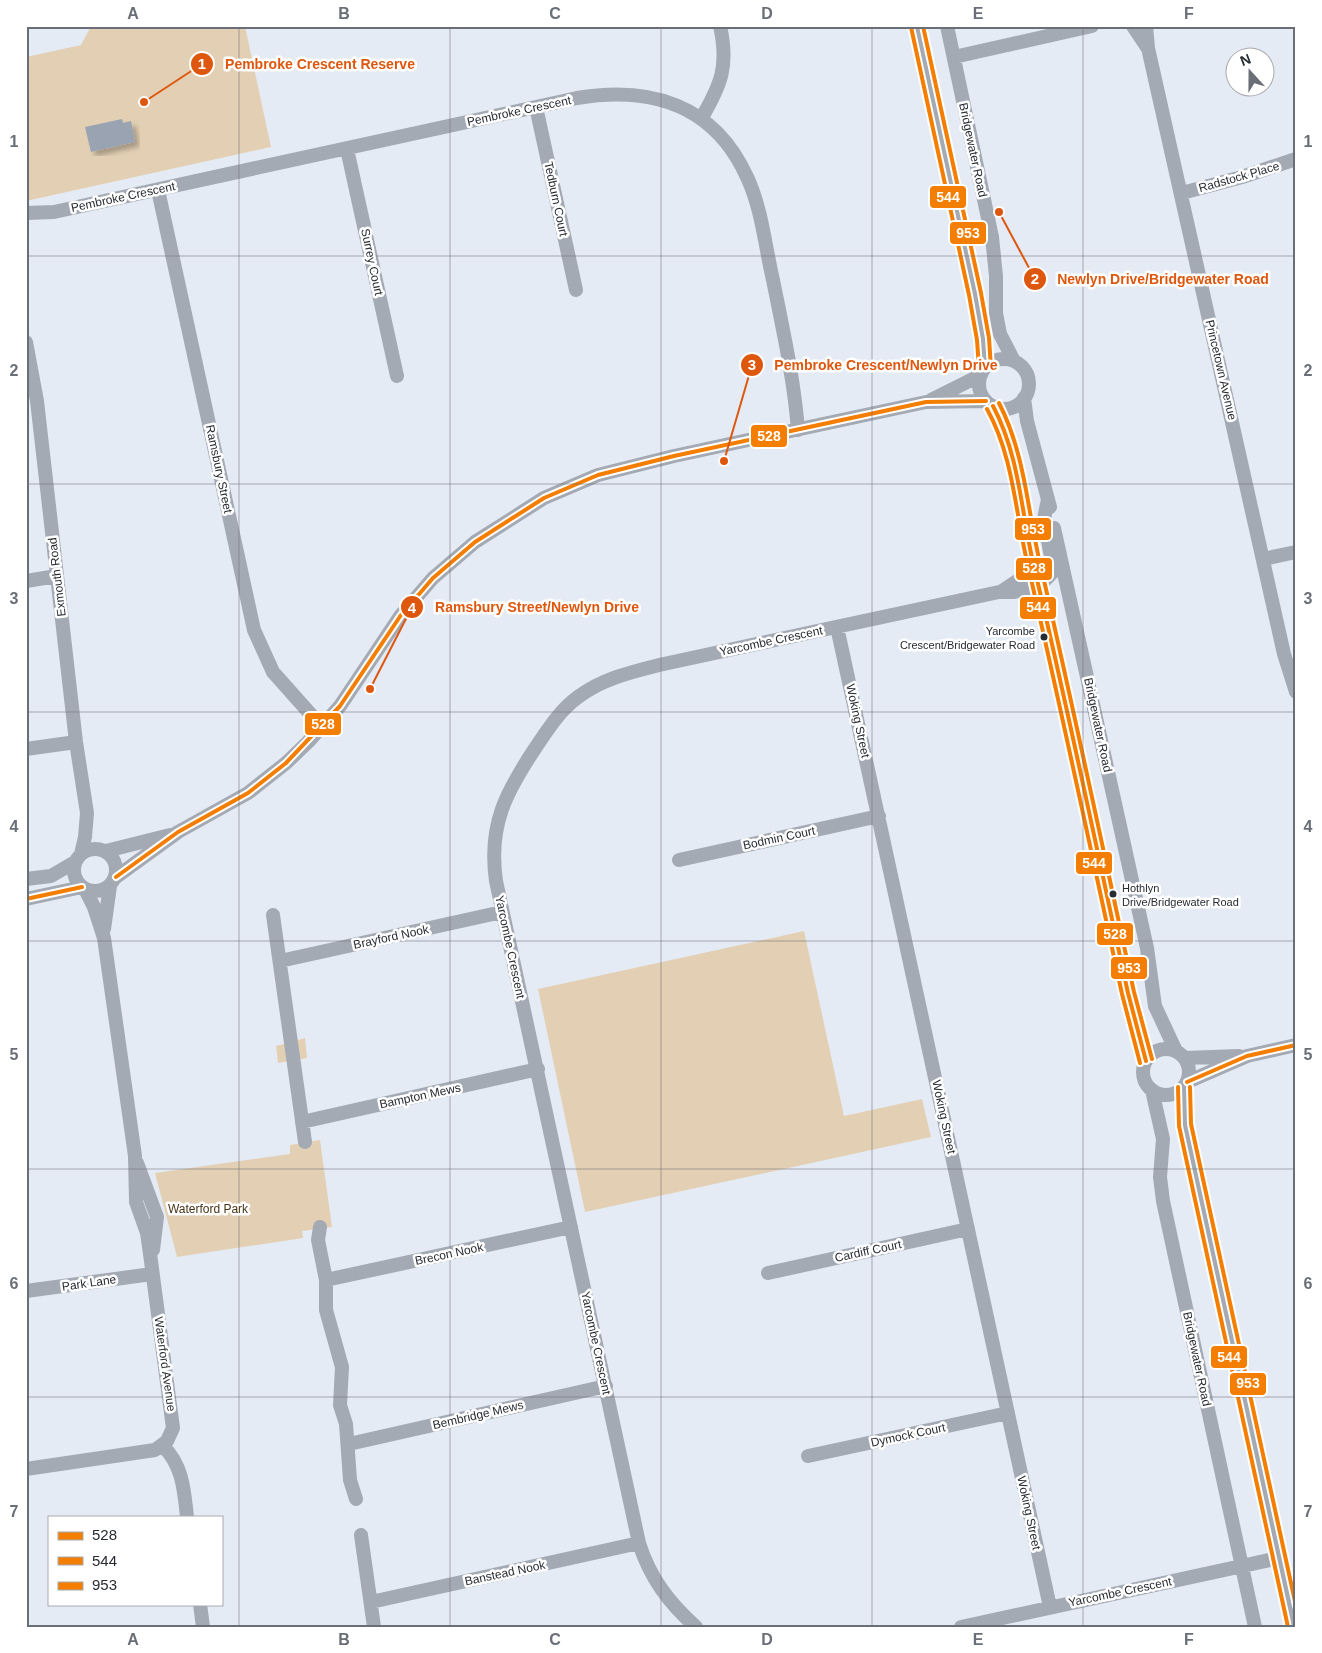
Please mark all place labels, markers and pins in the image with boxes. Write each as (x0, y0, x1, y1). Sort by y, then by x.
callout: Pembroke Crescent Reserve (190, 49, 425, 78)
callout: Newlyn Drive/Bridgewater Road (1023, 264, 1279, 293)
callout: Pembroke Crescent/Newlyn Drive (740, 350, 1008, 379)
callout: Ramsbury Street/Newlyn Drive (400, 593, 649, 622)
place label: Yarcombe Crescent/Bridgewater Road (900, 625, 1035, 651)
marker: Yarcombe Crescent/Bridgewater Road (1039, 632, 1049, 642)
place label: Hothlyn Drive/Bridgewater Road (1122, 882, 1239, 908)
marker: Hothlyn Drive/Bridgewater Road (1108, 889, 1118, 899)

